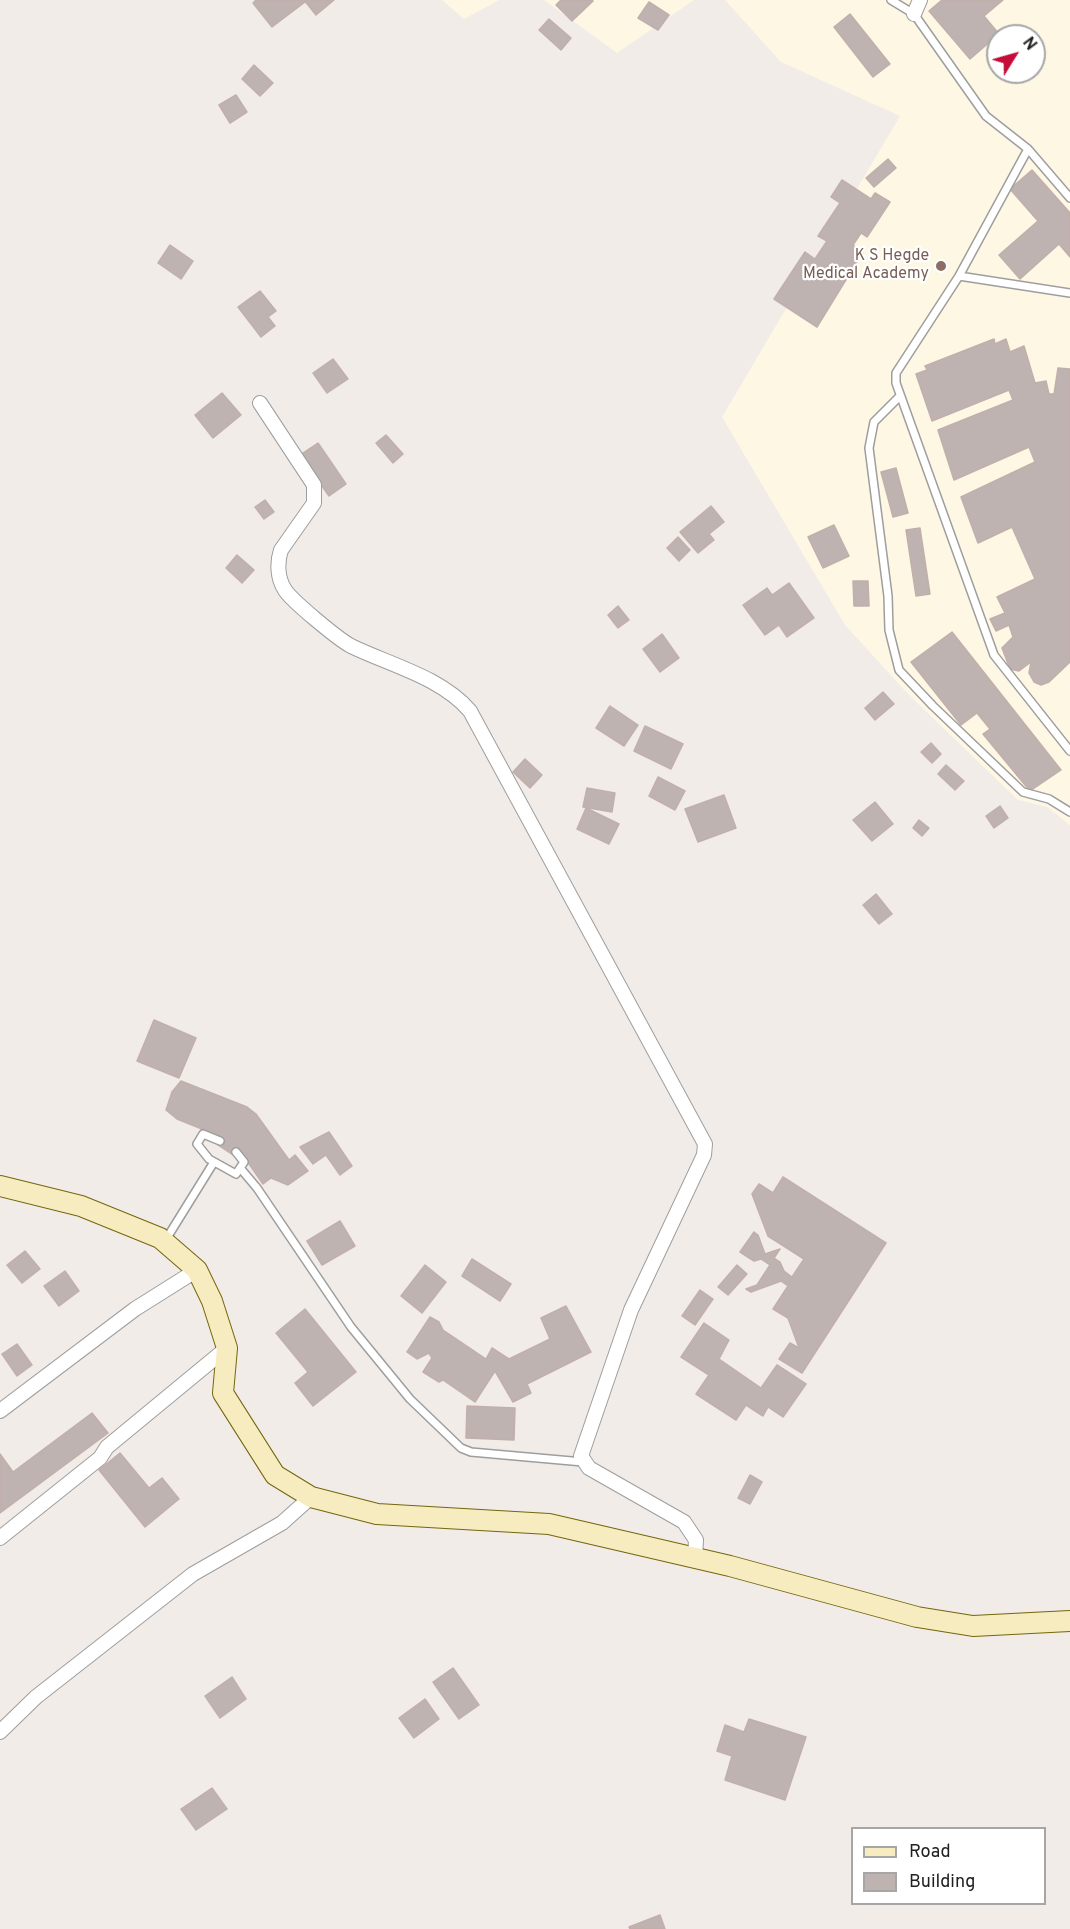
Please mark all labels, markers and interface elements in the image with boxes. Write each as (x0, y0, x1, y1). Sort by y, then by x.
north arrow (986, 24, 1046, 84)
text: N (1017, 34, 1040, 55)
place label: K S Hegde Medical Academy (803, 247, 929, 285)
marker: K S Hegde Medical Academy (934, 259, 948, 273)
legend (851, 1827, 1046, 1905)
text: Road (909, 1841, 951, 1864)
text: Building (909, 1871, 975, 1894)

